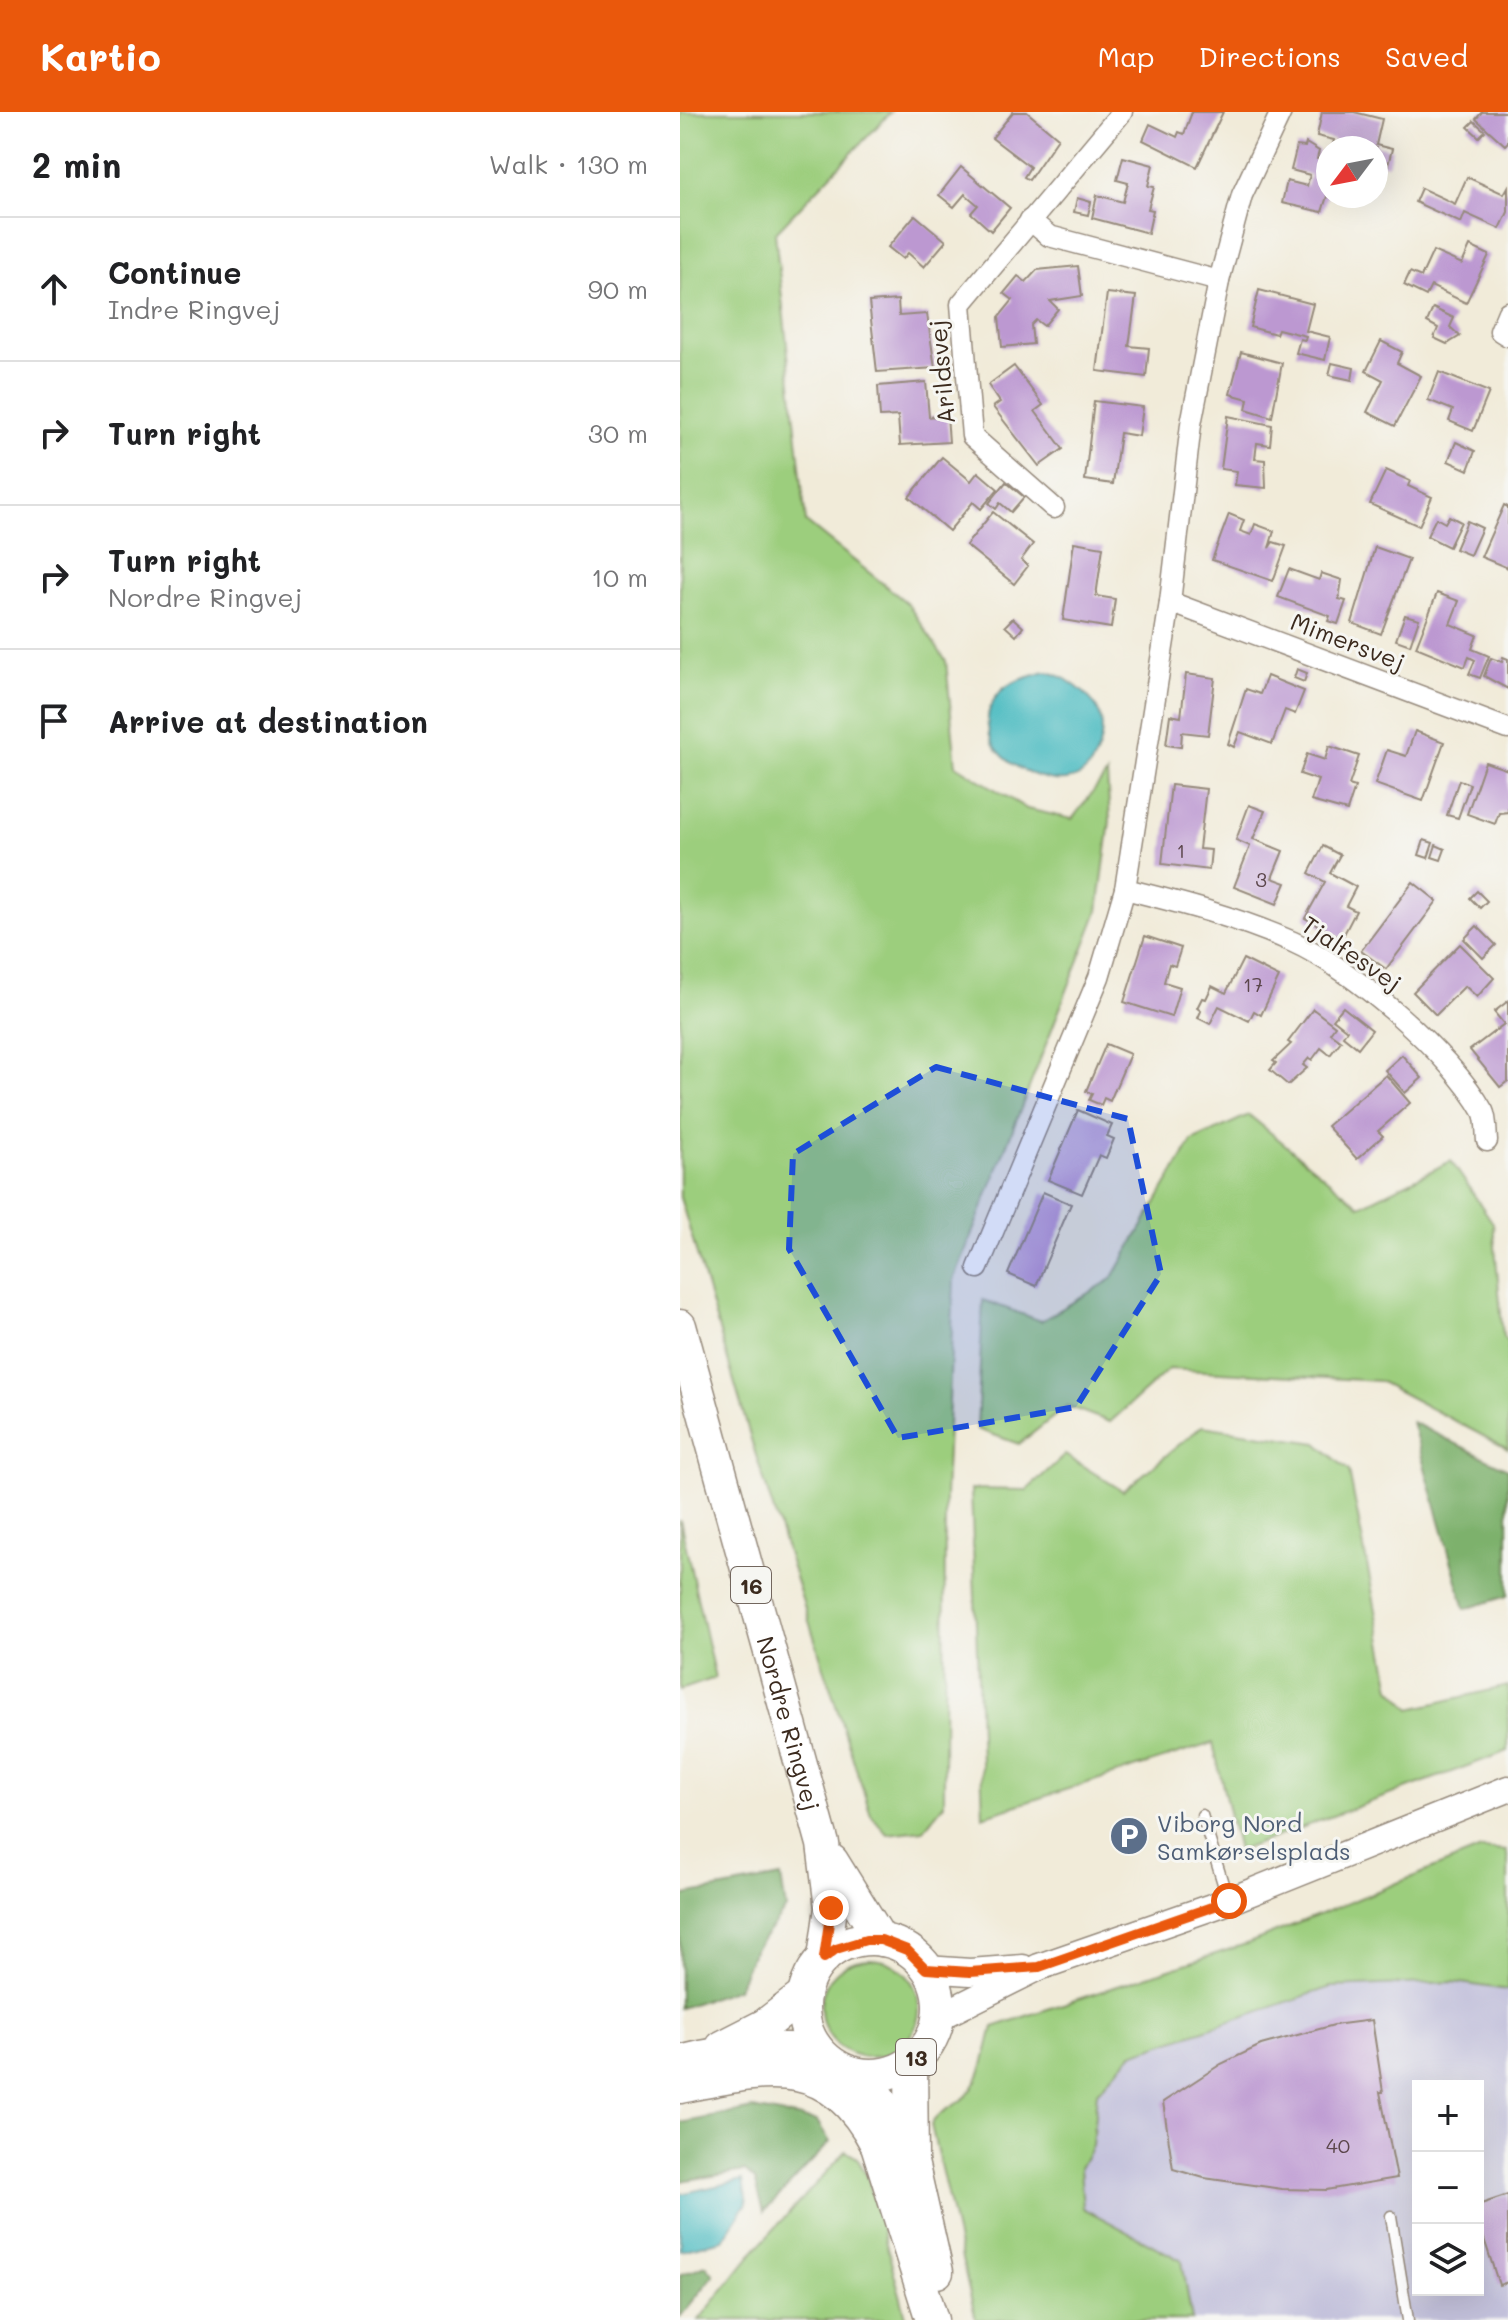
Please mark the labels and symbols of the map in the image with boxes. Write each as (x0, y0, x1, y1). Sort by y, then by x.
north arrow (1316, 136, 1388, 208)
street label: Arildsvej (921, 319, 961, 425)
street label: Mimersvej (1287, 605, 1409, 677)
house number: 1 (1177, 837, 1185, 863)
house number: 3 (1255, 866, 1267, 892)
street label: Tjalfesvej (1296, 908, 1408, 998)
house number: 17 (1243, 971, 1263, 997)
road number: 16 (731, 1567, 771, 1603)
street label: Nordre Ringvej (751, 1633, 828, 1814)
place label: Viborg Nord Samkørselsplads (1157, 1807, 1351, 1866)
parking icon: Viborg Nord Samkørselsplads (1108, 1815, 1150, 1857)
route start (1211, 1883, 1247, 1919)
route end (813, 1890, 849, 1926)
road number: 13 (896, 2039, 936, 2075)
house number: 40 (1326, 2132, 1350, 2158)

